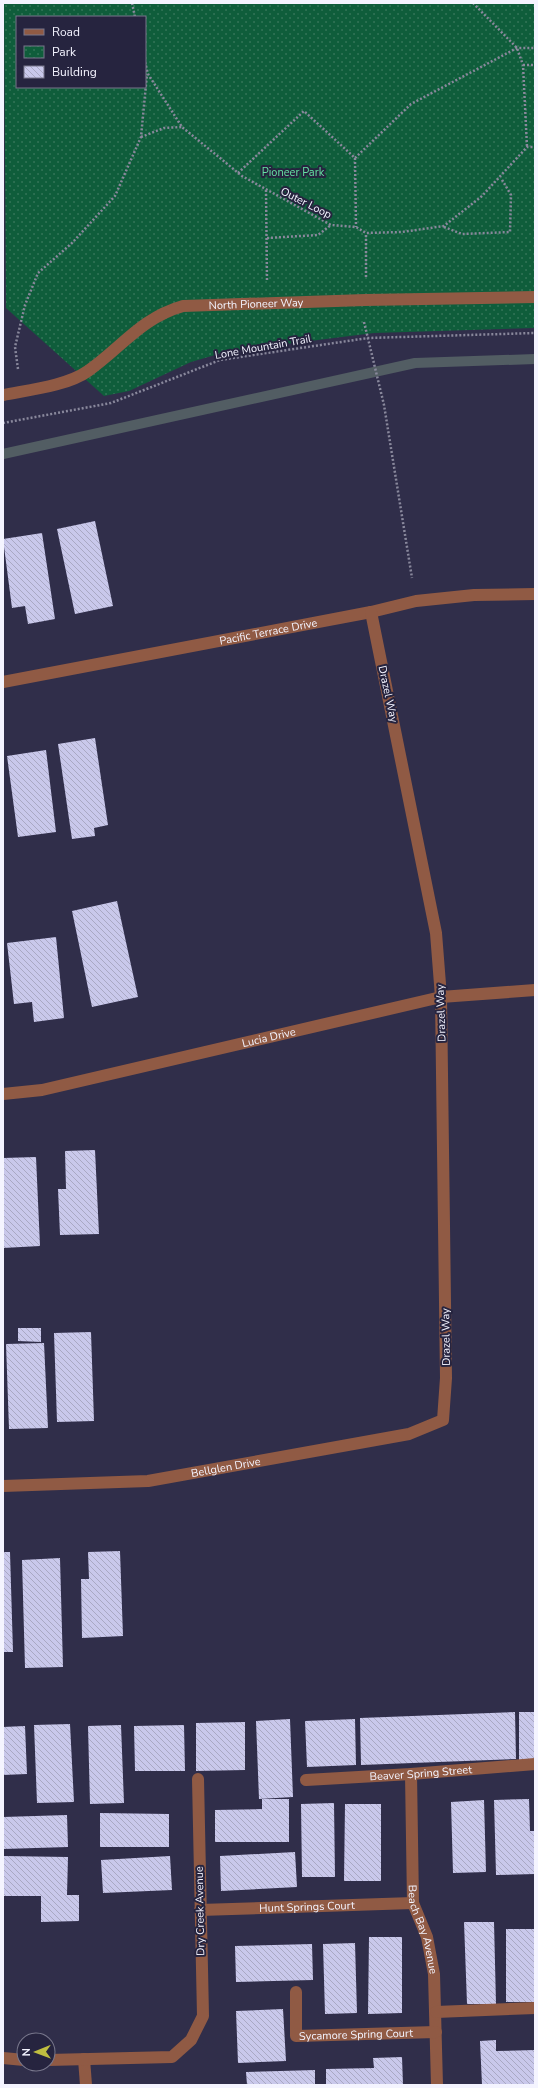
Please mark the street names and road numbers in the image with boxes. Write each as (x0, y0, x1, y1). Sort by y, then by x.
street label: Outer Loop (278, 184, 334, 222)
street label: North Pioneer Way (208, 295, 304, 313)
street label: Lone Mountain Trail (214, 331, 313, 363)
street label: Pacific Terrace Drive (218, 615, 319, 648)
street label: Drazel Way (375, 664, 401, 724)
street label: Drazel Way (432, 984, 450, 1042)
street label: Lucia Drive (240, 1024, 297, 1051)
street label: Drazel Way (438, 1308, 454, 1366)
street label: Bellglen Drive (190, 1453, 262, 1481)
street label: Beaver Spring Street (369, 1762, 473, 1784)
street label: Dry Creek Avenue (192, 1866, 208, 1956)
street label: Beach Bay Avenue (405, 1885, 441, 1975)
street label: Hunt Springs Court (259, 1897, 355, 1916)
street label: Sycamore Spring Court (299, 2025, 413, 2043)

